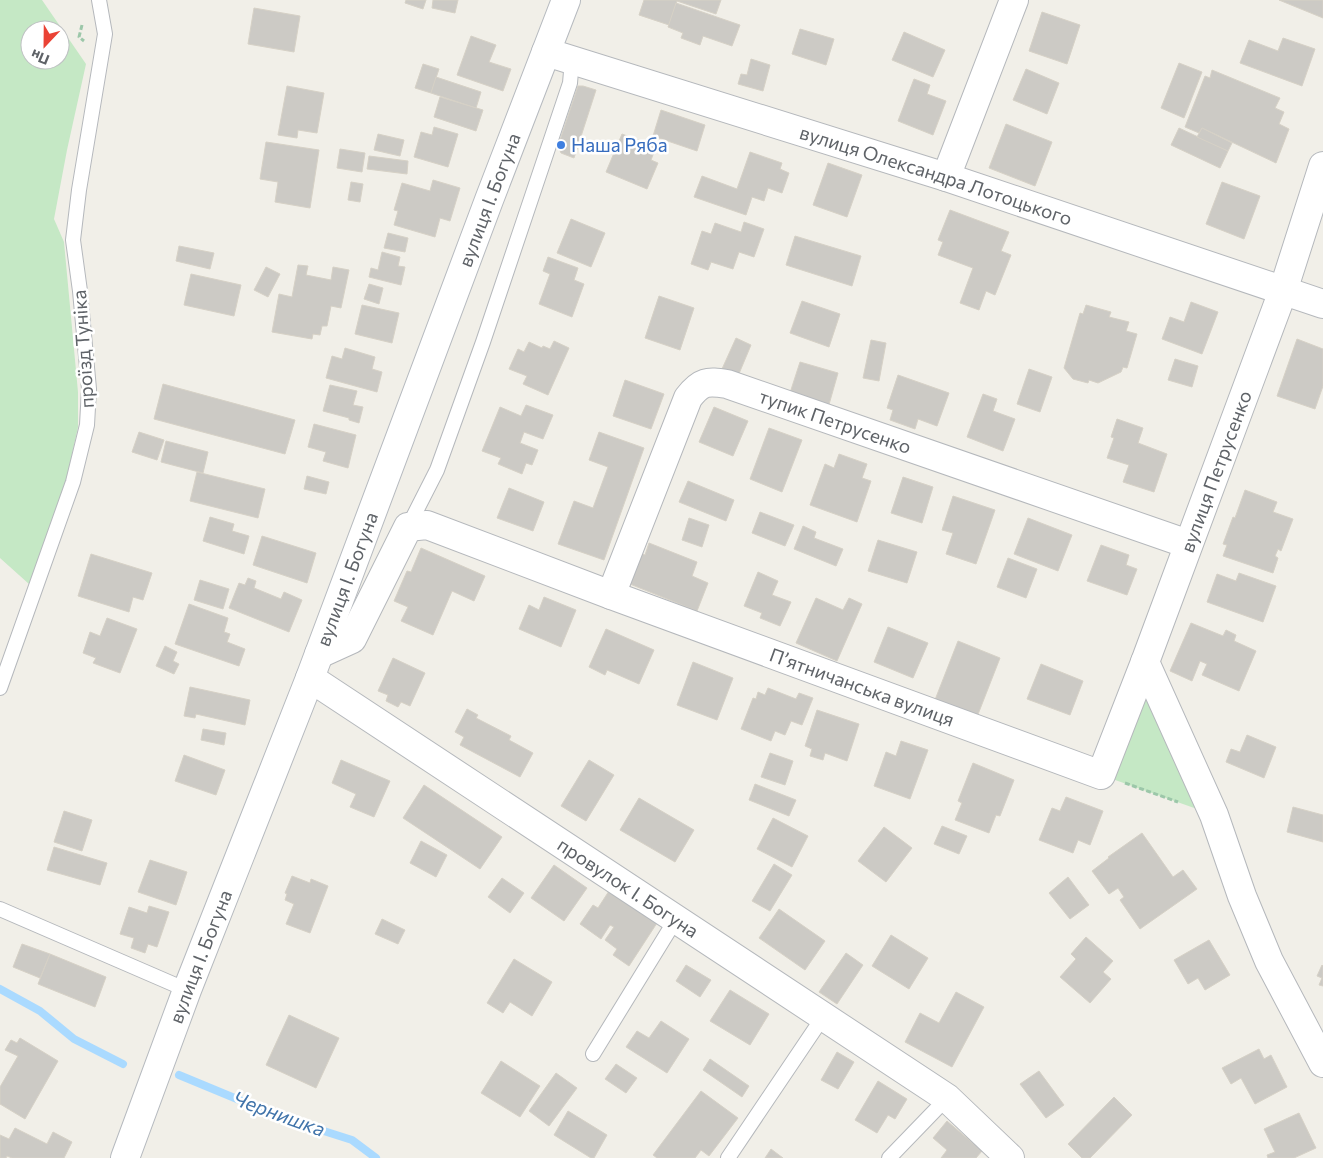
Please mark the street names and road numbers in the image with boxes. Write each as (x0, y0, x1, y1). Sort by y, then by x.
street label: вулиця Олександра Лотоцького (797, 120, 1075, 230)
street label: вулиця І. Богуна (453, 130, 525, 270)
street label: проїзд Туніка (67, 289, 98, 409)
street label: тупик Петрусенко (756, 384, 914, 458)
street label: вулиця Петрусенко (1175, 387, 1256, 555)
street label: вулиця І. Богуна (311, 509, 382, 649)
street label: Пʼятничанська вулиця (767, 642, 958, 731)
street label: провулок І. Богуна (553, 832, 703, 942)
street label: вулиця І. Богуна (164, 886, 236, 1026)

